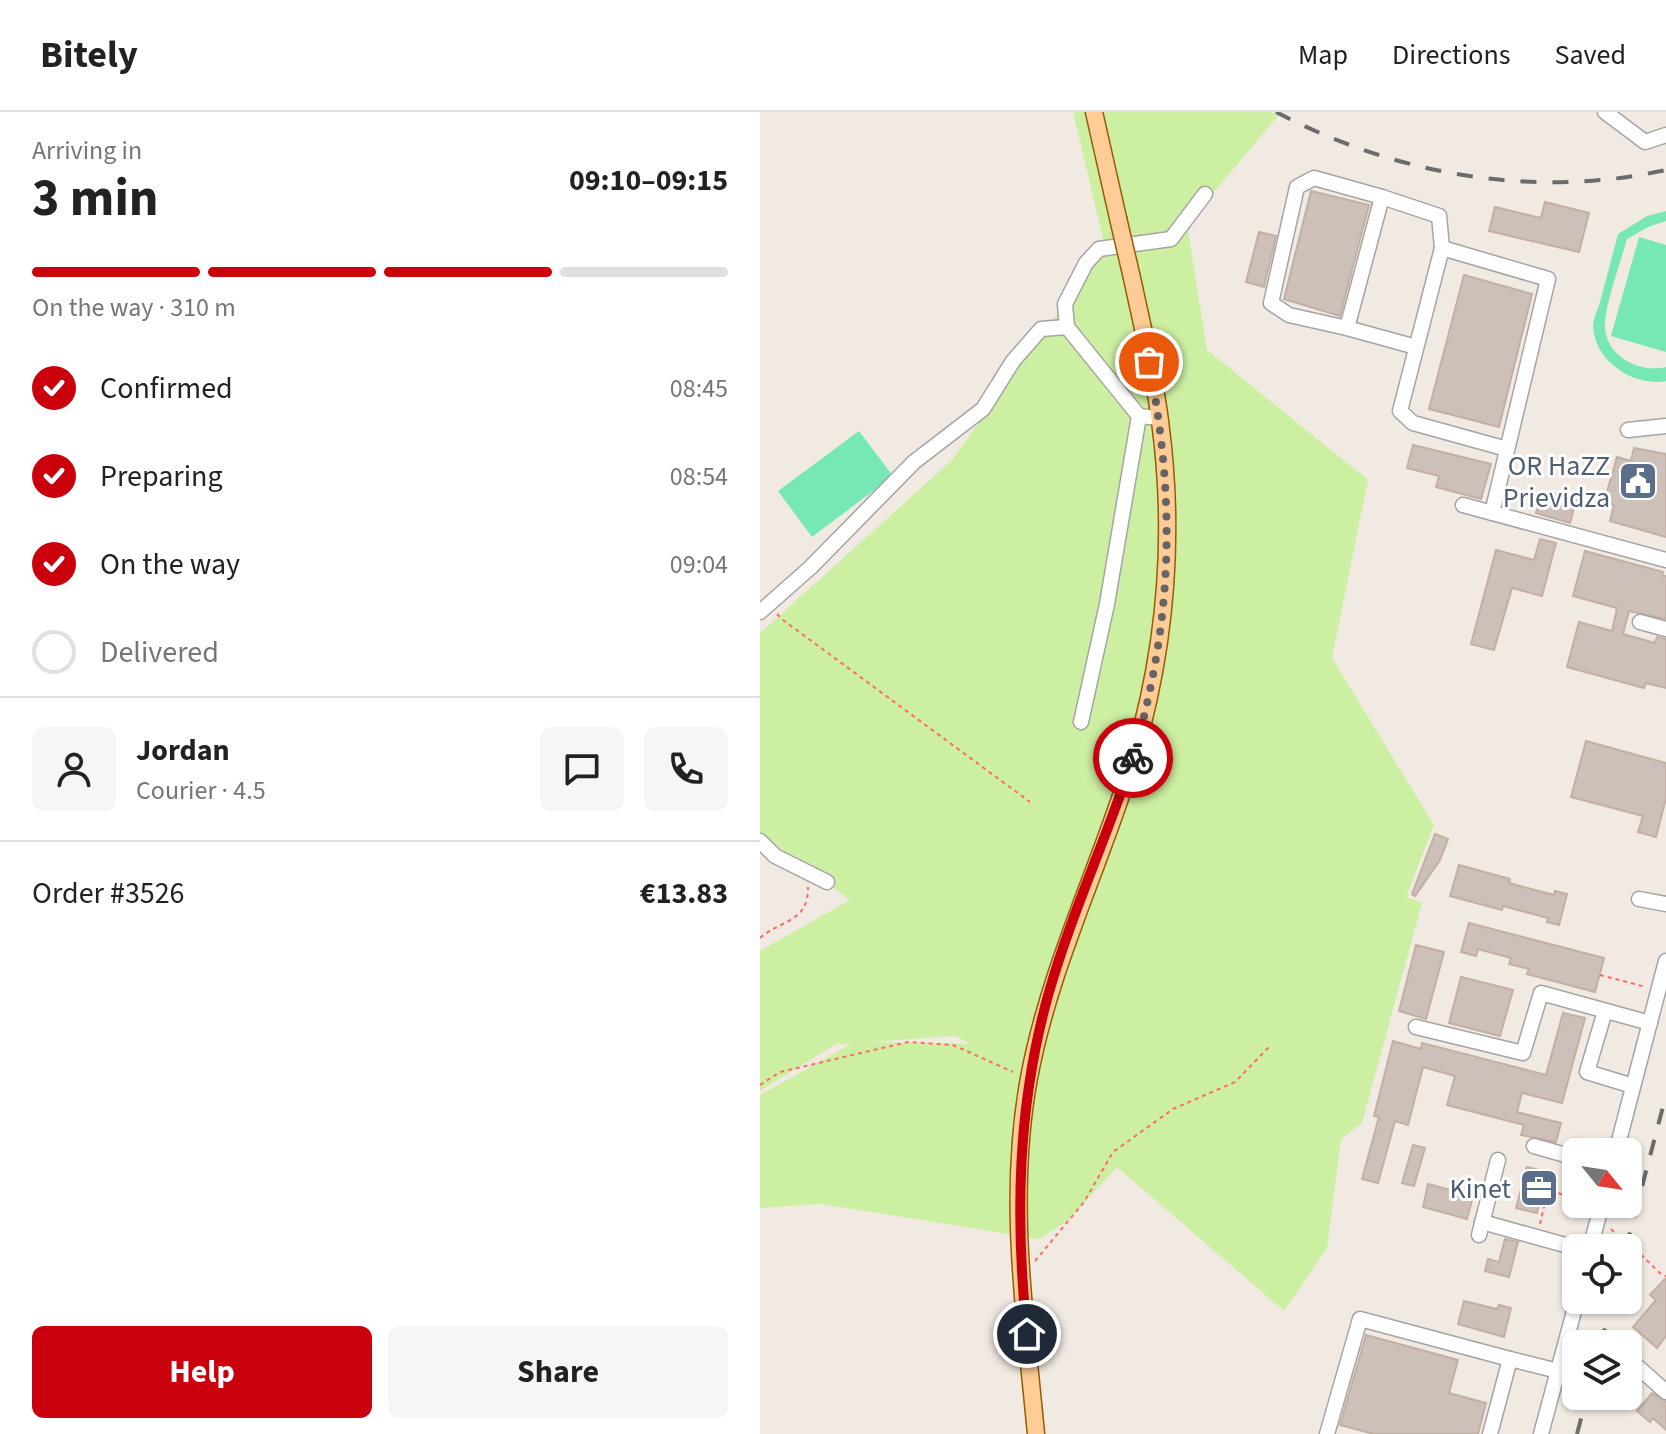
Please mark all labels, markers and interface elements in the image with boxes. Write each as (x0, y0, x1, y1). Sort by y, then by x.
text: Bitely (40, 28, 138, 82)
text: Map (1298, 35, 1348, 75)
text: Directions (1392, 35, 1511, 75)
text: Saved (1555, 35, 1626, 75)
text: Arriving in (32, 132, 142, 169)
text: 09:10–09:15 (569, 159, 728, 202)
text: 3 min (32, 162, 159, 236)
text: On the way · 310 m (32, 289, 236, 326)
pin (1115, 328, 1183, 396)
icon: bag (1127, 340, 1171, 384)
icon: check (32, 366, 76, 410)
text: Confirmed (100, 367, 233, 410)
text: 08:45 (670, 370, 728, 407)
place label: OR HaZZ Prievidza (1503, 446, 1610, 518)
icon: check (32, 454, 76, 498)
text: Preparing (100, 455, 223, 498)
text: 08:54 (670, 458, 728, 495)
public building icon: OR HaZZ Prievidza (1617, 460, 1659, 502)
icon: check (32, 542, 76, 586)
text: On the way (100, 543, 240, 586)
text: 09:04 (670, 546, 728, 583)
text: Delivered (100, 631, 219, 674)
courier (1093, 718, 1173, 798)
button: person (32, 727, 116, 811)
button: chat (540, 727, 624, 811)
button: phone (644, 727, 728, 811)
text: Jordan (136, 729, 230, 772)
icon: bike (1111, 736, 1155, 780)
text: Courier · 4.5 (136, 772, 266, 809)
text: Order #3526 (32, 872, 185, 915)
text: €13.83 (640, 872, 728, 915)
north arrow (1562, 1138, 1642, 1218)
map controls (1562, 1138, 1642, 1410)
office icon: Kinet (1518, 1167, 1560, 1209)
place label: Kinet (1450, 1169, 1512, 1209)
button: locate (1562, 1234, 1642, 1314)
pin (993, 1300, 1061, 1368)
icon: home (1005, 1312, 1049, 1356)
button: Help (32, 1326, 372, 1418)
button: Share (388, 1326, 728, 1418)
button: layers (1562, 1330, 1642, 1410)

